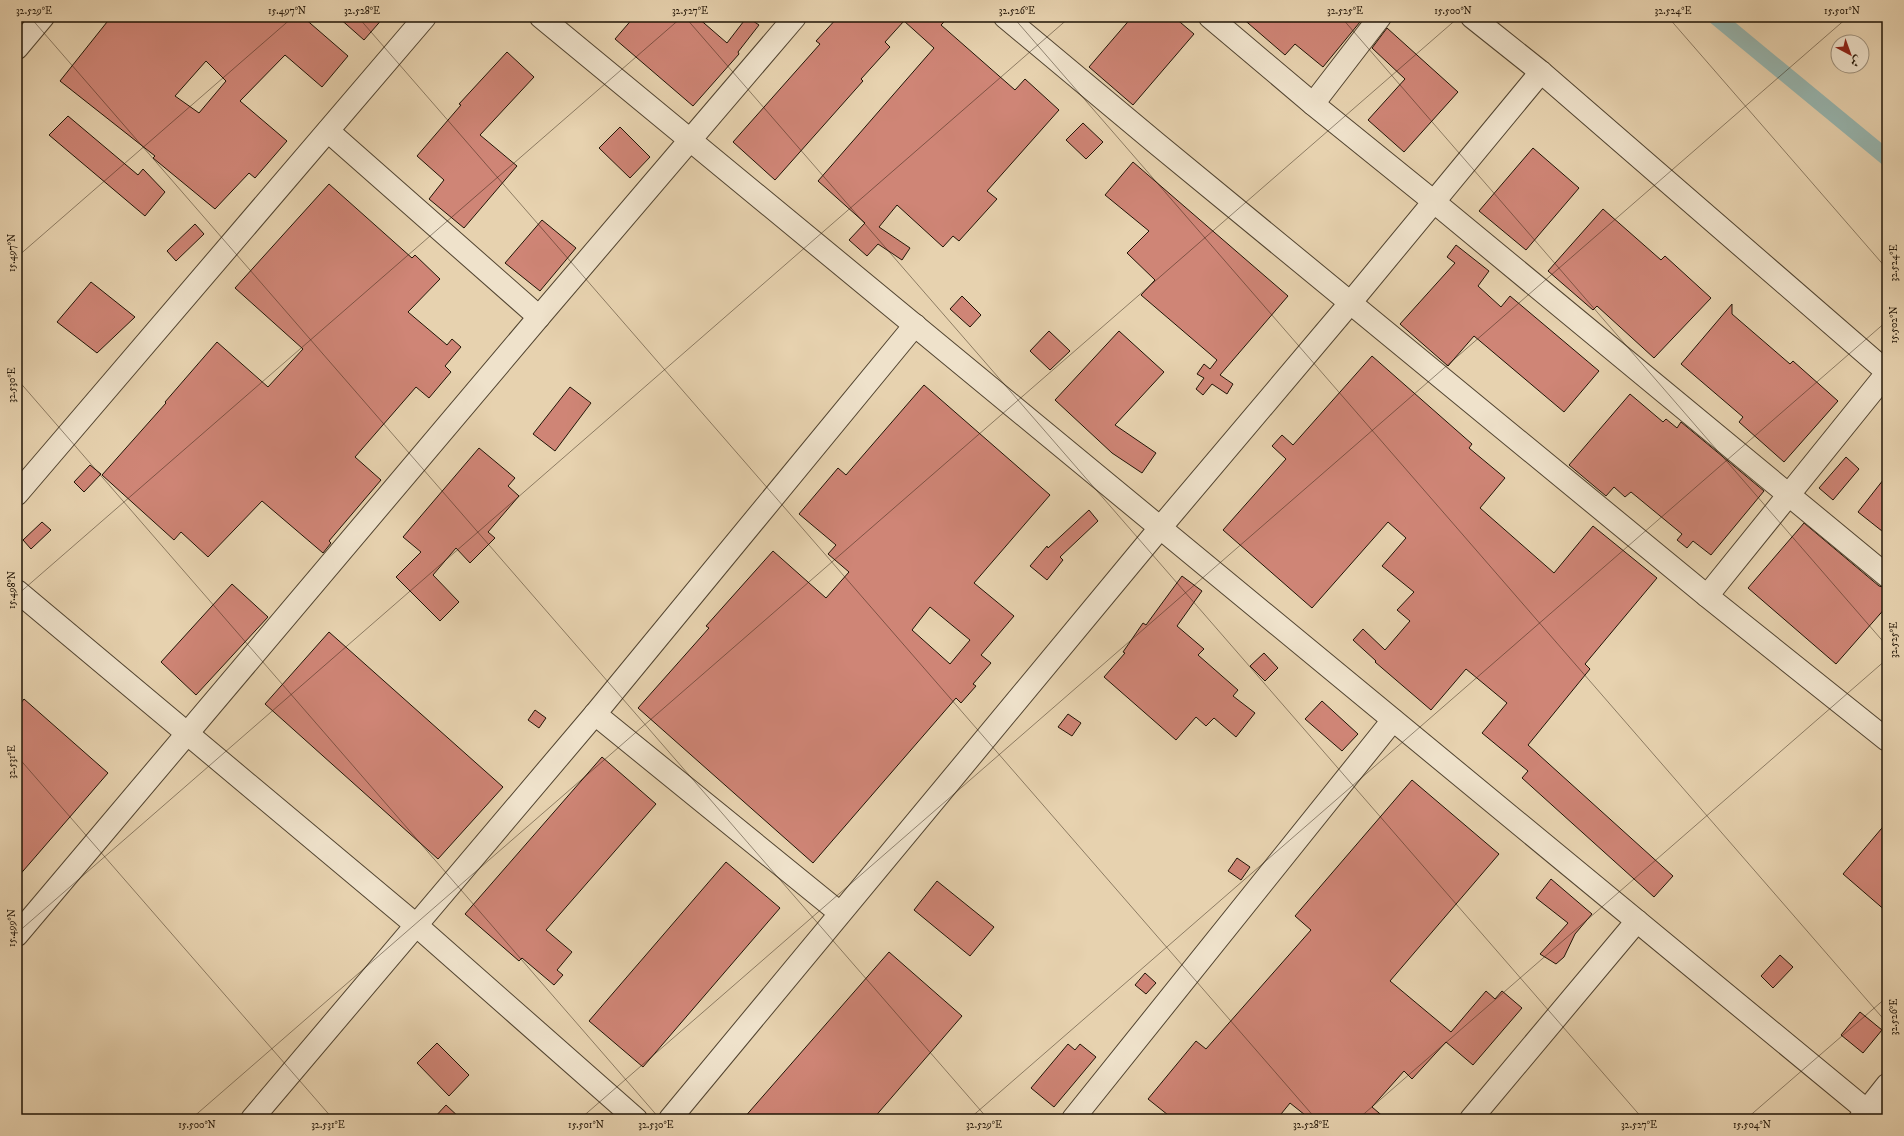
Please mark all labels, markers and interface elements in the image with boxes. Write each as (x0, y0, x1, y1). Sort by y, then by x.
text: 32.529°E (16, 5, 52, 17)
text: 15.497°N (268, 5, 306, 17)
text: 32.528°E (344, 5, 380, 17)
text: 32.527°E (672, 5, 708, 17)
text: 32.526°E (999, 5, 1035, 17)
text: 32.525°E (1327, 5, 1363, 17)
text: 15.500°N (1434, 5, 1472, 17)
text: 32.524°E (1655, 5, 1691, 17)
text: 15.501°N (1824, 5, 1860, 17)
north arrow (1830, 34, 1870, 74)
text: ش (1847, 52, 1865, 70)
text: 15.497°N (6, 234, 18, 272)
text: 32.524°E (1888, 245, 1900, 281)
text: 15.502°N (1888, 306, 1900, 344)
text: 32.530°E (6, 367, 18, 403)
text: 15.498°N (6, 571, 18, 609)
text: 32.525°E (1888, 622, 1900, 658)
text: 32.531°E (6, 745, 18, 779)
text: 15.499°N (6, 909, 18, 947)
text: 32.526°E (1888, 999, 1900, 1035)
text: 15.500°N (178, 1119, 216, 1131)
text: 32.531°E (311, 1119, 345, 1131)
text: 15.501°N (568, 1119, 604, 1131)
text: 32.530°E (638, 1119, 674, 1131)
text: 32.529°E (966, 1119, 1002, 1131)
text: 32.528°E (1293, 1119, 1329, 1131)
text: 32.527°E (1621, 1119, 1657, 1131)
text: 15.504°N (1733, 1119, 1771, 1131)

